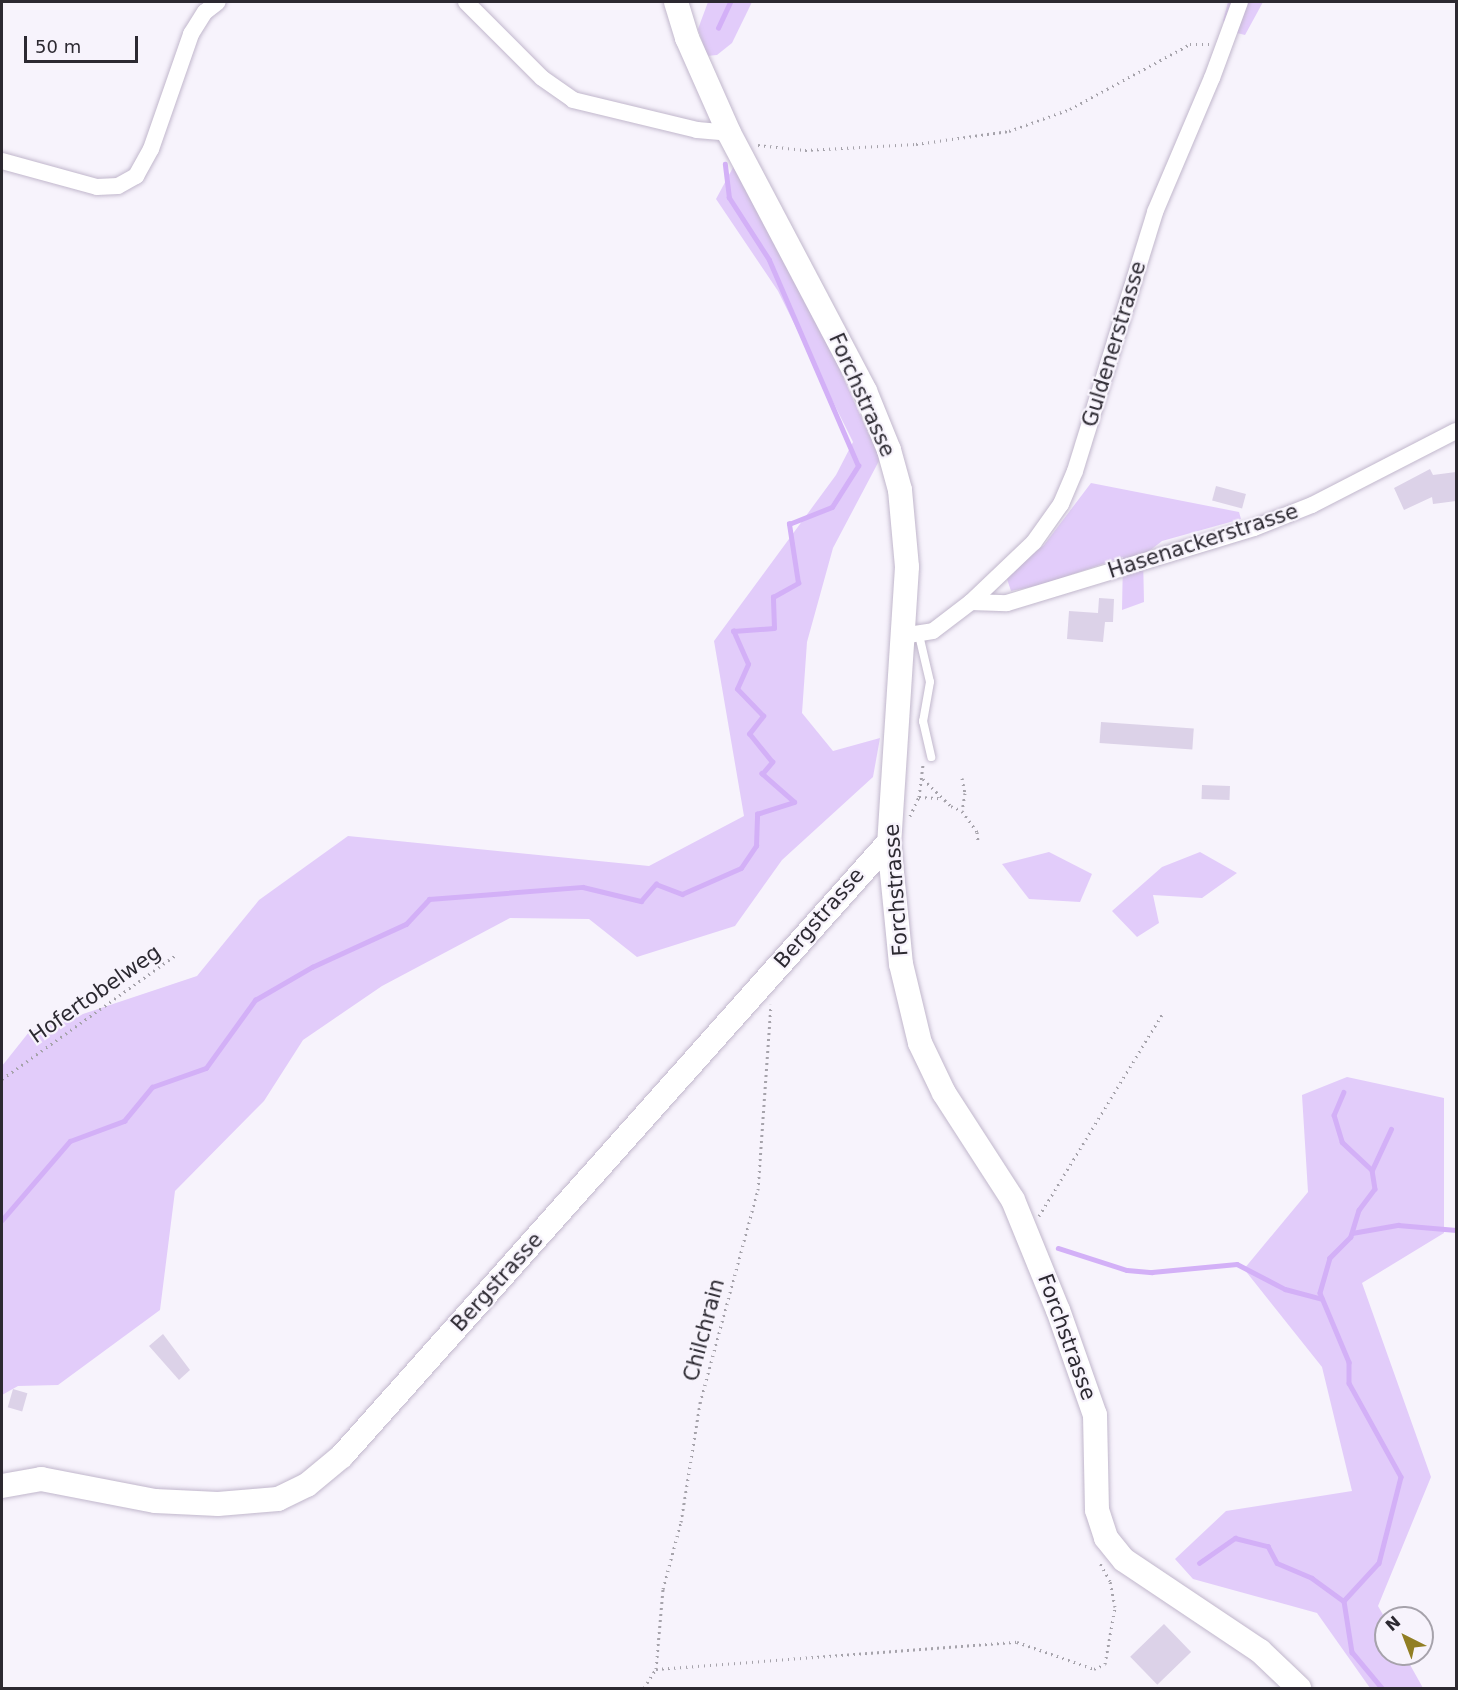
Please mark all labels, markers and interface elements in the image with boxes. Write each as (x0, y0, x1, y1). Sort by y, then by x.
scale bar (27, 24, 141, 62)
text: 50 m (35, 36, 81, 57)
street label: Guldenerstrasse (1077, 258, 1151, 430)
street label: Forchstrasse (824, 329, 900, 461)
street label: Hasenackerstrasse (1105, 498, 1301, 584)
street label: Forchstrasse (879, 823, 913, 957)
street label: Bergstrasse (769, 863, 869, 973)
street label: Hofertobelweg (25, 939, 165, 1049)
street label: Bergstrasse (446, 1227, 548, 1337)
street label: Forchstrasse (1032, 1270, 1102, 1404)
street label: Chilchrain (678, 1276, 730, 1384)
north arrow (1374, 1606, 1434, 1666)
text: N (1382, 1612, 1404, 1635)

